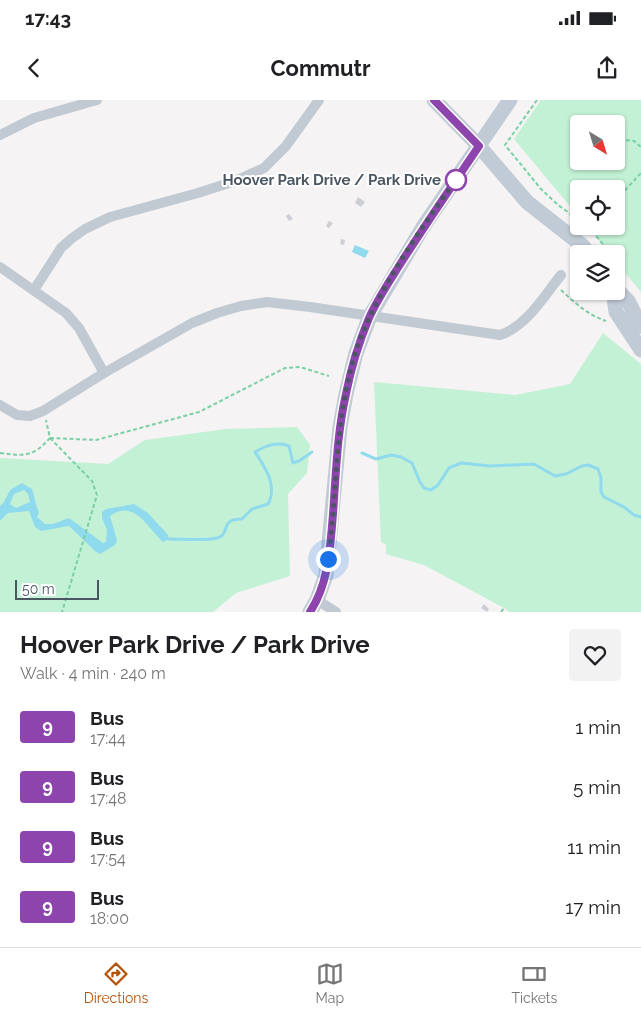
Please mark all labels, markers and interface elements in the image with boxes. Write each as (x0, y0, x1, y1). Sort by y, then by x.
text: 17:43 (25, 7, 71, 29)
icon: back (20, 54, 48, 82)
icon: share (593, 54, 621, 82)
text: Commutr (271, 55, 370, 81)
north arrow (570, 115, 625, 170)
map controls (570, 115, 625, 300)
marker: Hoover Park Drive / Park Drive (445, 169, 467, 191)
place label: Hoover Park Drive / Park Drive (222, 171, 441, 189)
button: locate (570, 180, 625, 235)
button: layers (570, 245, 625, 300)
your location (316, 547, 341, 572)
scale bar (15, 577, 99, 600)
text: 50 m (22, 581, 55, 597)
button: heart (569, 629, 621, 681)
text: Hoover Park Drive / Park Drive (20, 630, 370, 659)
text: Walk · 4 min · 240 m (20, 664, 166, 683)
text: Bus (90, 707, 124, 729)
text: 9 (42, 716, 53, 737)
text: 1 min (575, 716, 621, 738)
text: 17:44 (90, 729, 126, 748)
text: Bus (90, 767, 124, 789)
text: 9 (42, 776, 53, 797)
text: 5 min (573, 776, 621, 798)
text: 17:48 (90, 789, 127, 808)
text: Bus (90, 827, 124, 849)
text: 9 (42, 836, 53, 857)
text: 11 min (567, 836, 621, 858)
text: 17:54 (90, 849, 126, 868)
text: Bus (90, 887, 124, 909)
text: 9 (42, 896, 53, 917)
text: 17 min (565, 896, 621, 918)
text: 18:00 (90, 909, 129, 928)
tab: Directions (84, 960, 148, 1006)
tab: Map (316, 960, 344, 1006)
tab: Tickets (511, 960, 557, 1006)

